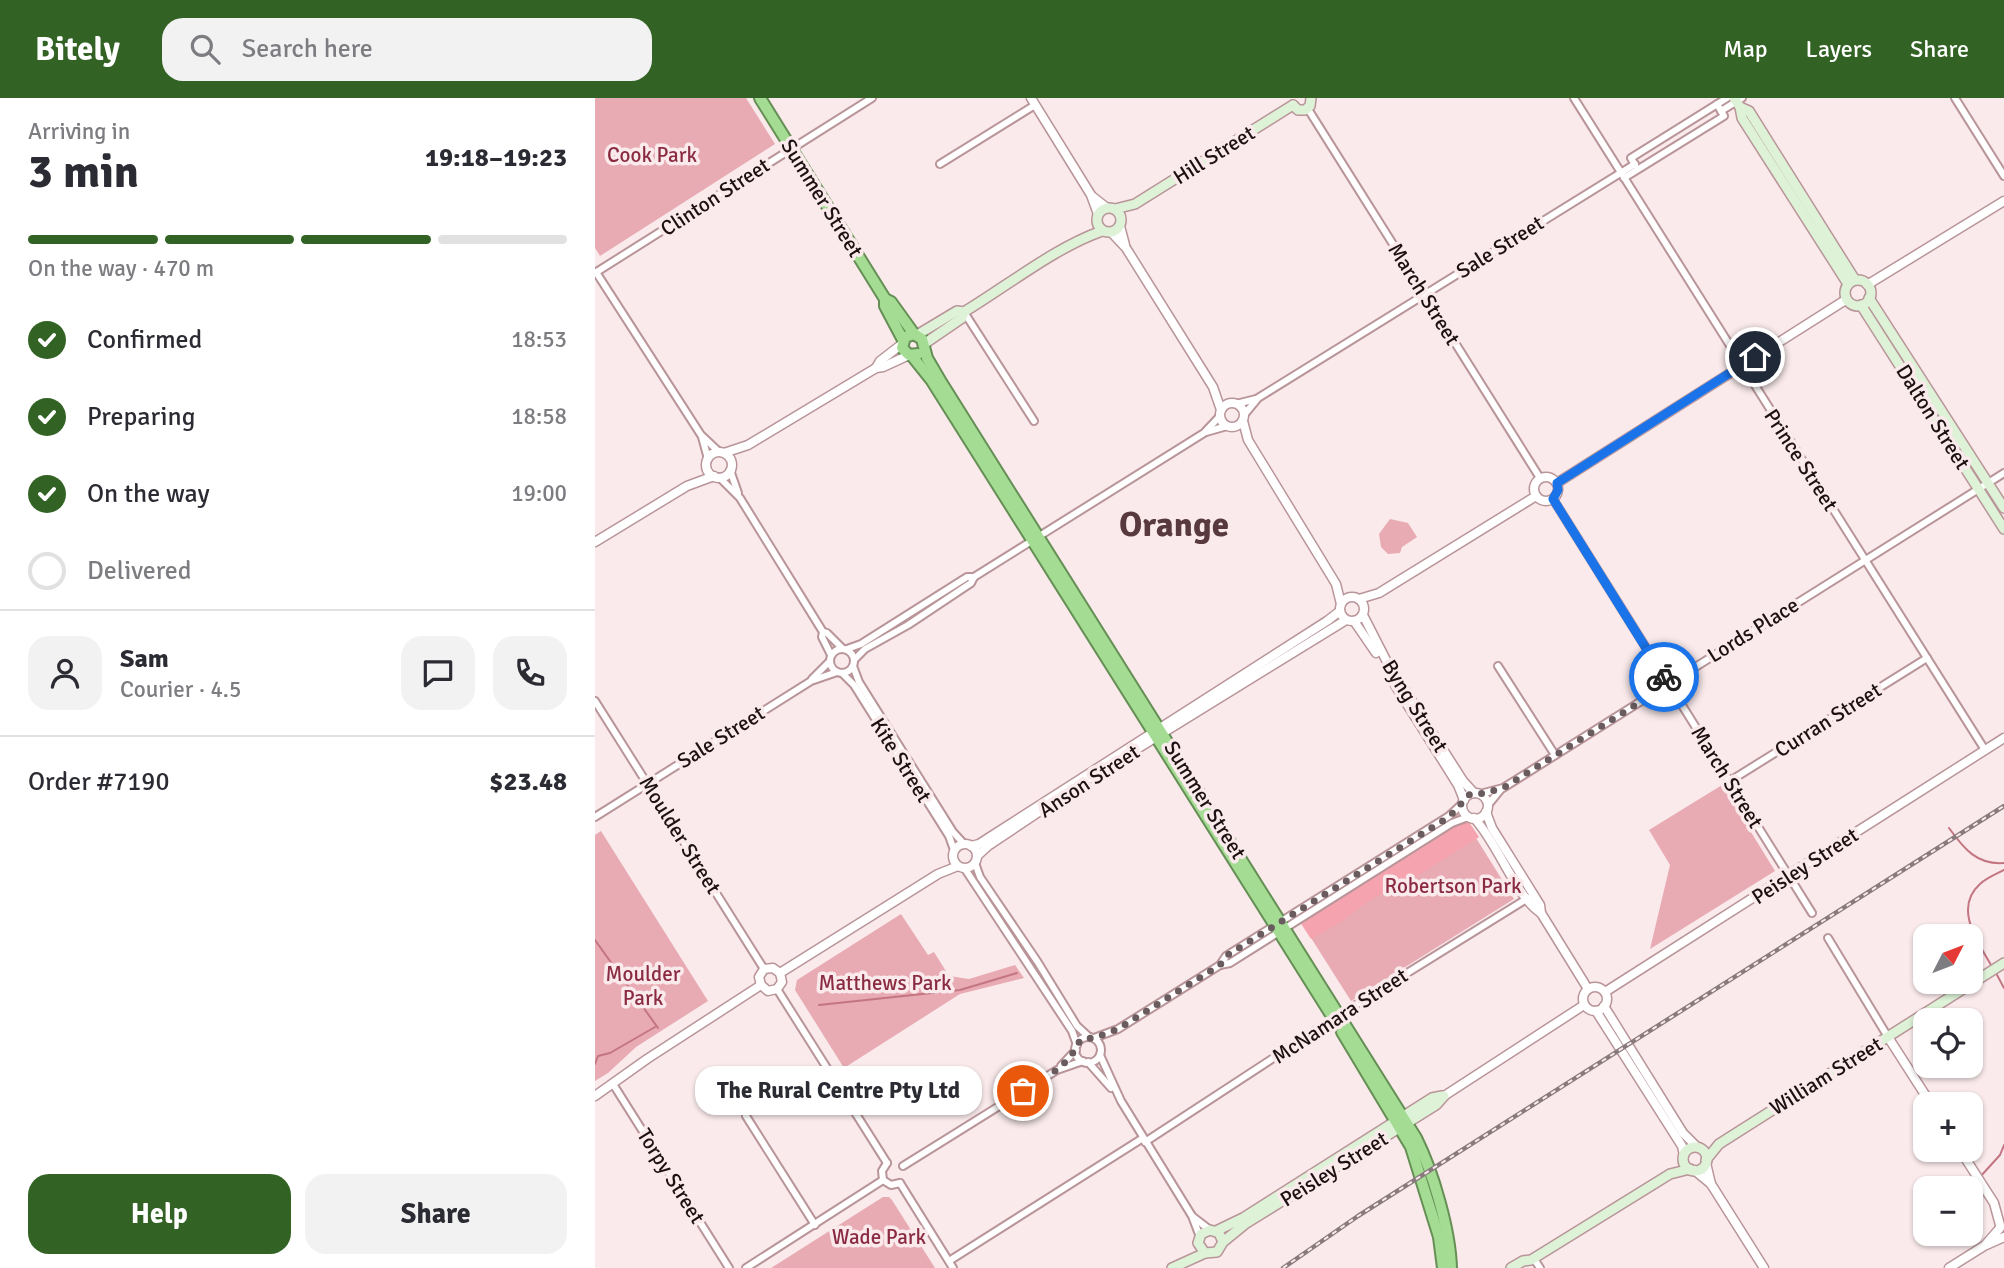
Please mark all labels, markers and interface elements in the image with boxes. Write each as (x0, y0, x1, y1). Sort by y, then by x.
search box (162, 18, 652, 81)
text: Bitely (35, 29, 120, 70)
icon: search (186, 30, 224, 68)
text: Search here (242, 33, 373, 65)
text: Map (1723, 34, 1768, 64)
text: Layers (1806, 34, 1872, 64)
text: Share (1910, 34, 1969, 64)
text: Arriving in (28, 117, 130, 146)
street label: Hill Street (1168, 120, 1260, 190)
street label: Summer Street (775, 134, 869, 262)
text: 19:18–19:23 (425, 142, 567, 174)
park label: Cook Park (607, 142, 697, 168)
text: 3 min (28, 144, 139, 200)
street label: Clinton Street (656, 152, 774, 242)
street label: Sale Street (1452, 210, 1548, 284)
street label: March Street (1382, 238, 1466, 350)
text: On the way · 470 m (28, 254, 214, 283)
icon: check (28, 321, 66, 359)
text: Confirmed (87, 324, 202, 356)
text: 18:53 (511, 325, 567, 354)
pin (1725, 327, 1785, 387)
icon: home (1736, 338, 1774, 376)
street label: Dalton Street (1891, 360, 1975, 474)
icon: check (28, 398, 66, 436)
text: Preparing (87, 401, 195, 433)
text: 18:58 (511, 402, 567, 431)
street label: Prince Street (1758, 404, 1844, 516)
icon: check (28, 475, 66, 513)
text: On the way (87, 478, 210, 510)
text: 19:00 (511, 479, 567, 508)
district label: Orange (1119, 503, 1229, 546)
text: Delivered (87, 555, 192, 587)
street label: Lords Place (1703, 592, 1803, 668)
button: person (28, 636, 102, 710)
button: chat (401, 636, 475, 710)
button: phone (493, 636, 567, 710)
courier (1629, 642, 1699, 712)
text: Sam (120, 643, 169, 675)
street label: Byng Street (1376, 655, 1454, 757)
icon: bike (1645, 658, 1683, 696)
text: Courier · 4.5 (120, 675, 241, 704)
street label: Curran Street (1770, 677, 1886, 763)
street label: Sale Street (673, 700, 769, 774)
street label: Kite Street (865, 713, 937, 807)
street label: March Street (1685, 721, 1769, 833)
street label: Summer Street (1158, 736, 1252, 864)
street label: Anson Street (1034, 739, 1144, 823)
text: Order #7190 (28, 766, 169, 798)
text: $23.48 (489, 766, 567, 798)
street label: Moulder Street (633, 771, 727, 899)
street label: Peisley Street (1747, 822, 1863, 910)
park label: Robertson Park (1385, 873, 1522, 899)
north arrow (1913, 924, 1983, 994)
map controls (1913, 924, 1983, 1246)
park label: Moulder Park (606, 961, 681, 1011)
street label: McNamara Street (1267, 962, 1413, 1070)
park label: Matthews Park (818, 970, 952, 996)
button: locate (1913, 1008, 1983, 1078)
street label: William Street (1765, 1031, 1887, 1121)
pin (993, 1061, 1053, 1121)
callout: The Rural Centre Pty Ltd (694, 1066, 981, 1116)
icon: bag (1004, 1072, 1042, 1110)
text: The Rural Centre Pty Ltd (717, 1076, 960, 1105)
button: + (1913, 1092, 1983, 1162)
street label: Torpy Street (631, 1124, 711, 1228)
street label: Peisley Street (1275, 1126, 1393, 1212)
button: Help (28, 1174, 291, 1254)
button: Share (305, 1174, 567, 1254)
button: − (1913, 1176, 1983, 1246)
park label: Wade Park (832, 1224, 927, 1250)

